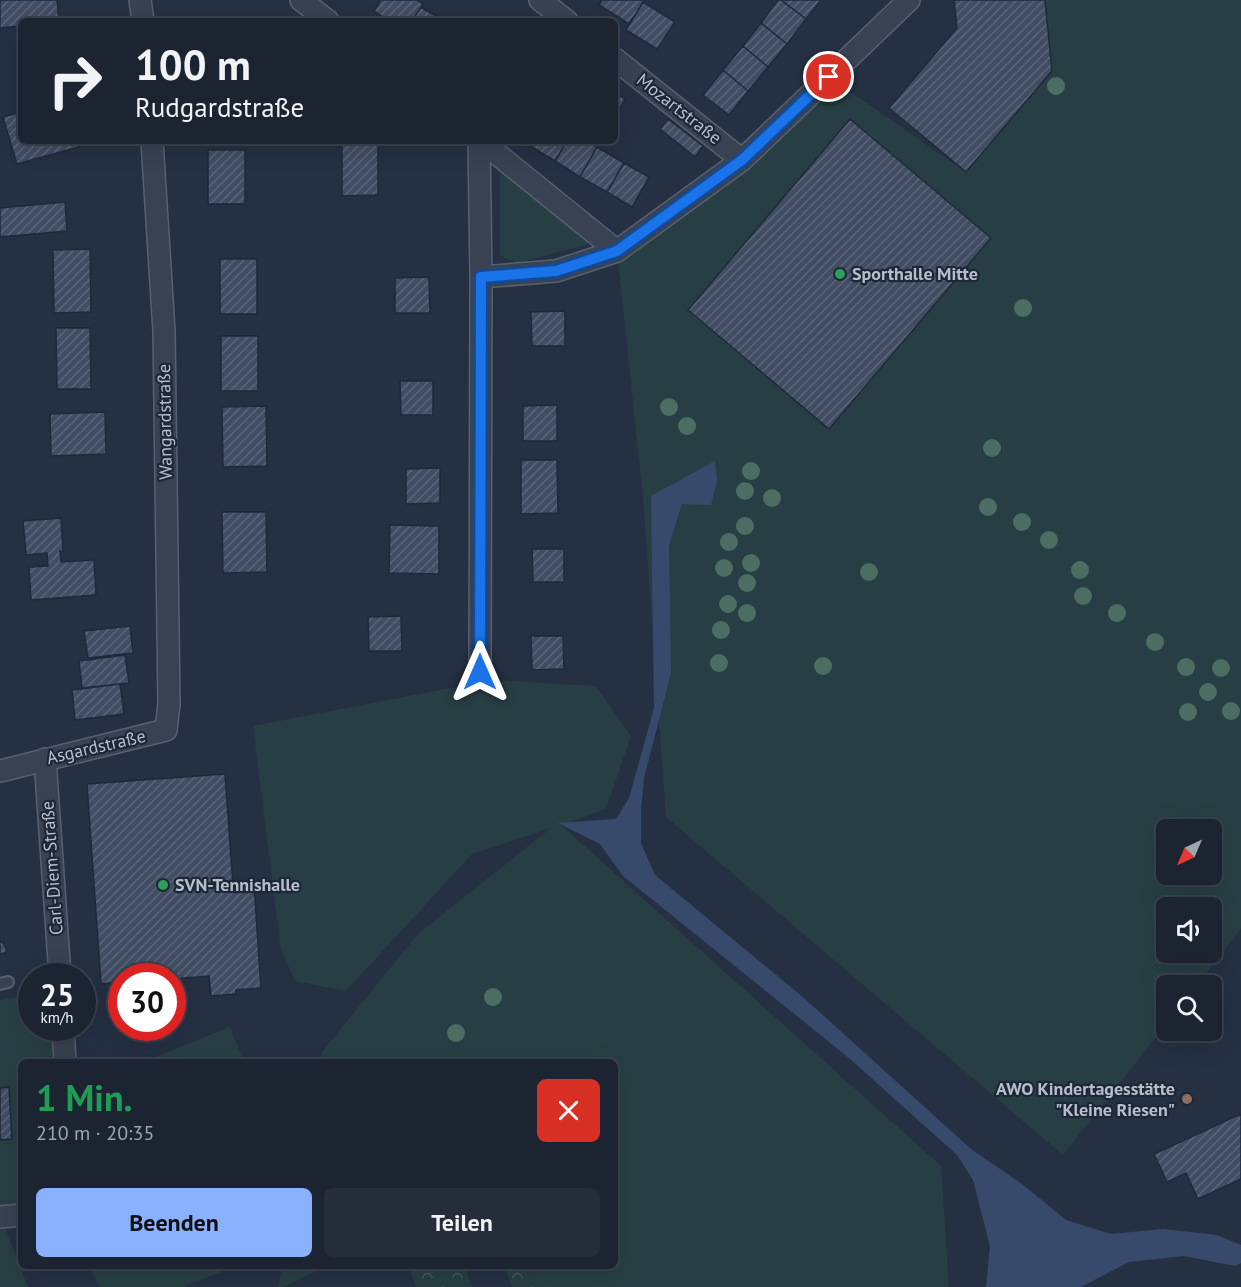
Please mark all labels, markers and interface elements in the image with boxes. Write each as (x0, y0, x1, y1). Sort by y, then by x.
text: 100 m (135, 37, 251, 92)
icon: right (36, 42, 114, 120)
pin (803, 51, 854, 102)
icon: arrive (812, 60, 845, 93)
street label: Mozartstraße (632, 68, 727, 149)
text: Rudgardstraße (135, 90, 304, 124)
place label: Sporthalle Mitte (852, 262, 978, 285)
marker: Sporthalle Mitte (833, 267, 847, 281)
street label: Wangardstraße (152, 364, 177, 480)
position arrow (448, 640, 512, 704)
street label: Asgardstraße (44, 724, 148, 769)
street label: Carl-Diem-Straße (35, 800, 68, 936)
north arrow (1156, 819, 1222, 885)
map controls (1156, 819, 1222, 1041)
place label: SVN-Tennishalle (175, 873, 300, 896)
marker: SVN-Tennishalle (156, 878, 170, 892)
button: sound (1156, 897, 1222, 963)
speed limit sign: 30 (108, 963, 186, 1041)
text: 25 (40, 975, 74, 1014)
button: search (1156, 975, 1222, 1041)
text: km/h (41, 1008, 73, 1027)
text: 1 Min. (36, 1074, 132, 1121)
place label: AWO Kindertagesstätte "Kleine Riesen" (996, 1077, 1175, 1121)
button: close (537, 1079, 600, 1142)
marker: AWO Kindertagesstätte "Kleine Riesen" (1180, 1092, 1194, 1106)
text: 210 m · 20:35 (36, 1120, 154, 1146)
button: Beenden (36, 1188, 312, 1257)
button: Teilen (324, 1188, 600, 1257)

